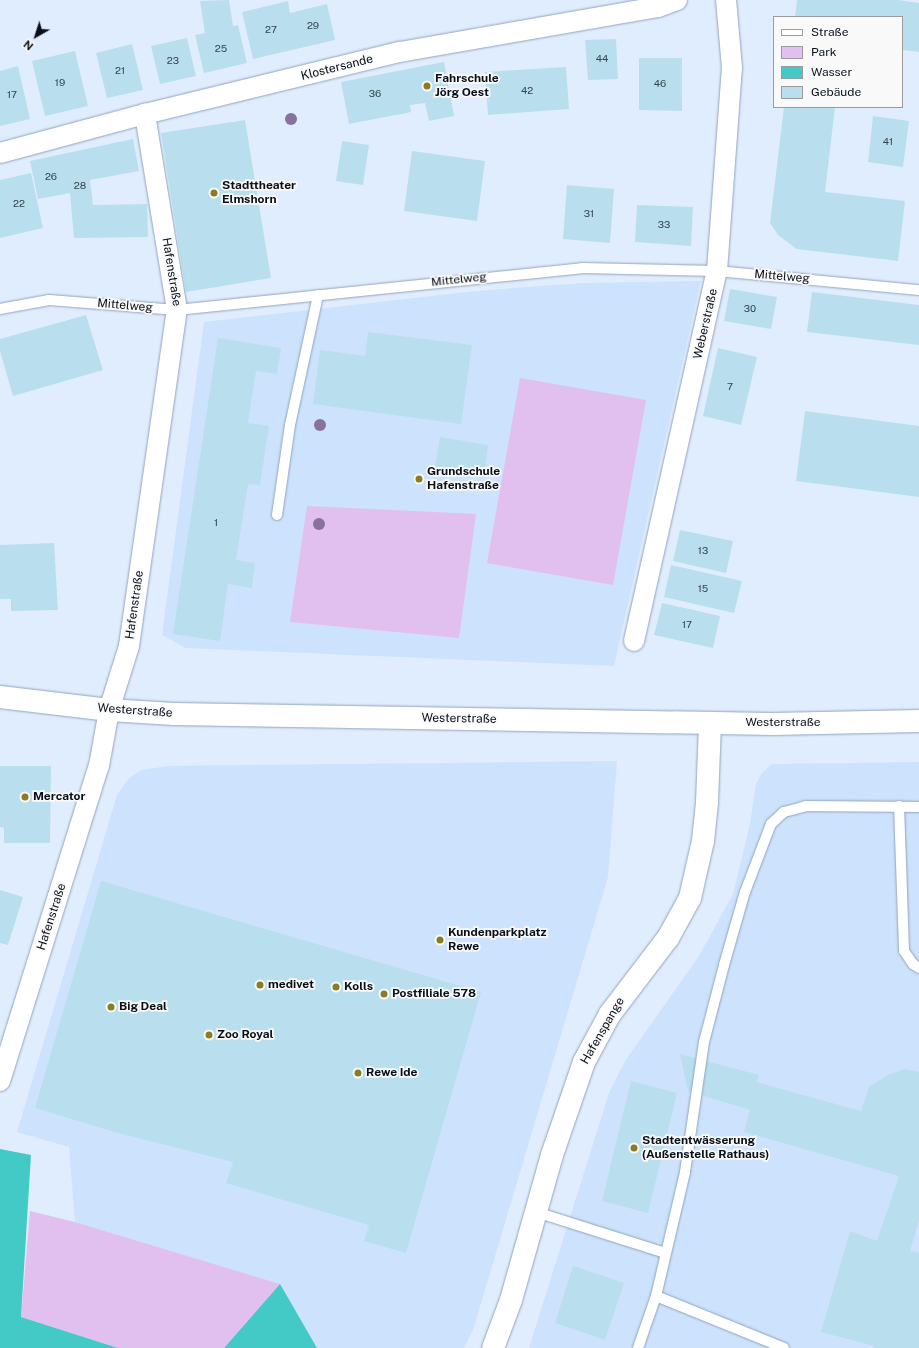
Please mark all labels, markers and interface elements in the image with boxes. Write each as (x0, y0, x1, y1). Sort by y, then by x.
north arrow (16, 16, 56, 56)
legend (773, 16, 903, 108)
house number: 29 (307, 20, 319, 32)
house number: 27 (265, 24, 277, 36)
text: Straße (811, 25, 848, 39)
text: N (21, 38, 36, 53)
house number: 25 (215, 43, 227, 55)
text: Park (811, 45, 837, 59)
street label: Klostersande (299, 52, 375, 84)
house number: 44 (596, 53, 608, 65)
house number: 23 (167, 55, 179, 67)
house number: 21 (115, 65, 125, 77)
text: Wasser (811, 65, 852, 79)
place label: Fahrschule Jörg Oest (435, 72, 499, 100)
house number: 19 (55, 77, 65, 89)
house number: 46 (654, 78, 666, 90)
marker: Fahrschule Jörg Oest (422, 81, 432, 91)
house number: 42 (521, 85, 533, 97)
text: Gebäude (811, 85, 861, 99)
house number: 36 (369, 88, 381, 100)
house number: 17 (7, 89, 17, 101)
house number: 41 (883, 136, 893, 148)
house number: 26 (45, 171, 57, 183)
place label: Stadttheater Elmshorn (222, 179, 296, 207)
house number: 28 (74, 180, 86, 192)
marker: Stadttheater Elmshorn (209, 188, 219, 198)
house number: 22 (13, 198, 25, 210)
house number: 31 (584, 208, 594, 220)
house number: 33 (658, 219, 670, 231)
street label: Hafenstraße (158, 237, 184, 307)
street label: Mittelweg (754, 267, 810, 287)
street label: Mittelweg (430, 270, 488, 290)
street label: Weberstraße (691, 287, 721, 361)
street label: Mittelweg (97, 296, 153, 316)
house number: 30 (744, 303, 756, 315)
house number: 7 (727, 381, 733, 393)
place label: Grundschule Hafenstraße (427, 465, 500, 493)
marker: Grundschule Hafenstraße (414, 474, 424, 484)
house number: 1 (214, 517, 218, 529)
house number: 13 (698, 545, 708, 557)
street label: Hafenstraße (123, 570, 147, 640)
house number: 15 (698, 583, 708, 595)
house number: 17 (682, 619, 692, 631)
street label: Westerstraße (97, 701, 173, 721)
street label: Westerstraße (421, 711, 497, 727)
street label: Westerstraße (745, 716, 821, 730)
place label: Mercator (33, 790, 85, 804)
marker: Mercator (20, 792, 30, 802)
street label: Hafenstraße (34, 882, 70, 952)
place label: Kundenparkplatz Rewe (448, 926, 546, 954)
marker: Kundenparkplatz Rewe (435, 935, 445, 945)
place label: medivet (268, 978, 314, 992)
marker: medivet (255, 980, 265, 990)
place label: Kolls (344, 980, 373, 994)
marker: Kolls (331, 982, 341, 992)
place label: Postfiliale 578 (392, 987, 476, 1001)
marker: Postfiliale 578 (379, 989, 389, 999)
street label: Hafenspange (578, 995, 628, 1067)
place label: Big Deal (119, 1000, 167, 1014)
marker: Big Deal (106, 1002, 116, 1012)
place label: Zoo Royal (217, 1028, 274, 1042)
marker: Zoo Royal (204, 1030, 214, 1040)
place label: Rewe Ide (366, 1066, 418, 1080)
marker: Rewe Ide (353, 1068, 363, 1078)
place label: Stadtentwässerung (Außenstelle Rathaus) (642, 1134, 769, 1162)
marker: Stadtentwässerung (Außenstelle Rathaus) (629, 1143, 639, 1153)

